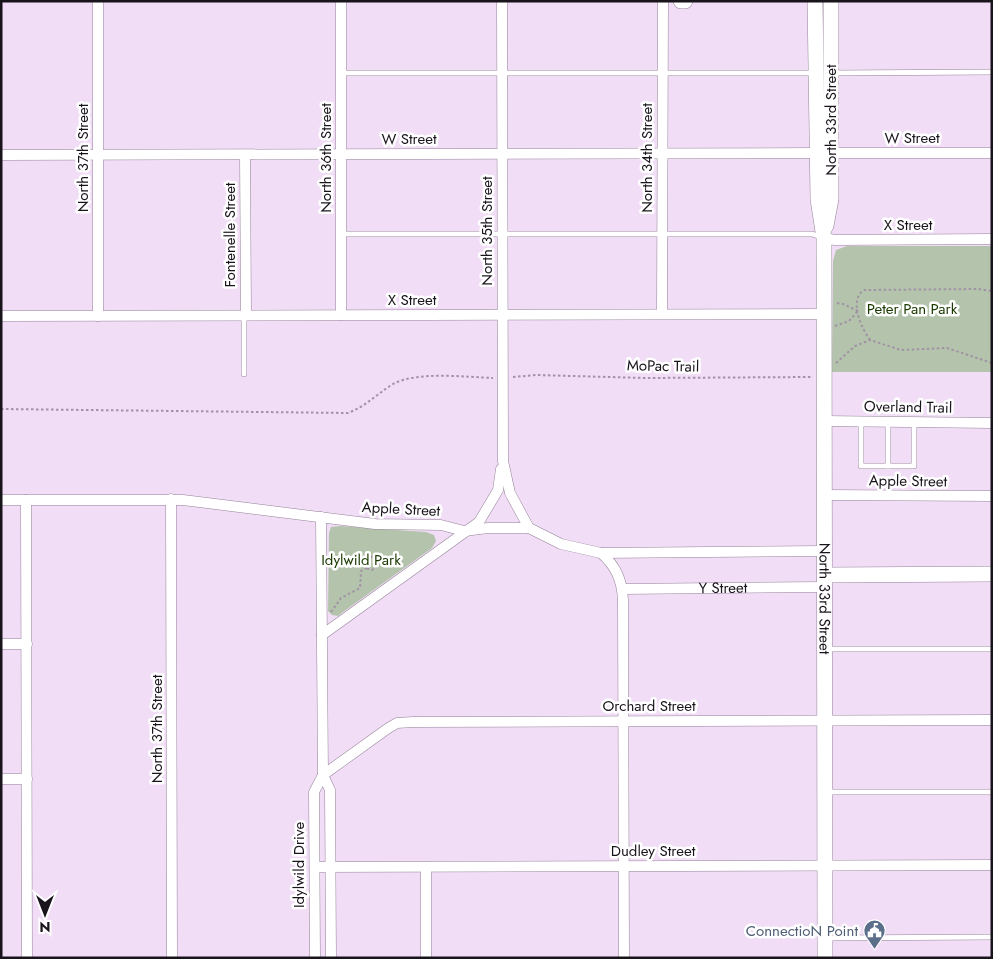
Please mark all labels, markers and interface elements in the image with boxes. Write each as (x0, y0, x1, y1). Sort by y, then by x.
street label: North 33rd Street (820, 64, 842, 176)
street label: North 37th Street (72, 103, 94, 212)
street label: North 36th Street (315, 103, 337, 213)
street label: North 34th Street (636, 103, 658, 213)
street label: W Street (884, 127, 940, 149)
street label: W Street (381, 128, 437, 150)
street label: North 35th Street (476, 176, 498, 286)
street label: Fontenelle Street (219, 182, 241, 287)
street label: X Street (884, 214, 933, 236)
street label: X Street (388, 289, 437, 311)
park label: Peter Pan Park (867, 298, 958, 320)
street label: MoPac Trail (627, 354, 699, 378)
street label: Overland Trail (864, 395, 952, 419)
street label: Apple Street (869, 469, 948, 493)
street label: Apple Street (361, 496, 441, 522)
street label: North 33rd Street (813, 543, 836, 655)
park label: Idylwild Park (321, 549, 401, 571)
street label: Y Street (698, 577, 748, 599)
street label: North 37th Street (146, 674, 168, 783)
street label: Orchard Street (602, 695, 696, 717)
street label: Idylwild Drive (288, 822, 310, 908)
street label: Dudley Street (611, 840, 696, 862)
north arrow (20, 889, 70, 939)
text: N (39, 917, 51, 937)
public building icon: ConnectioN Point (862, 919, 886, 950)
place label: ConnectioN Point (746, 920, 858, 942)

